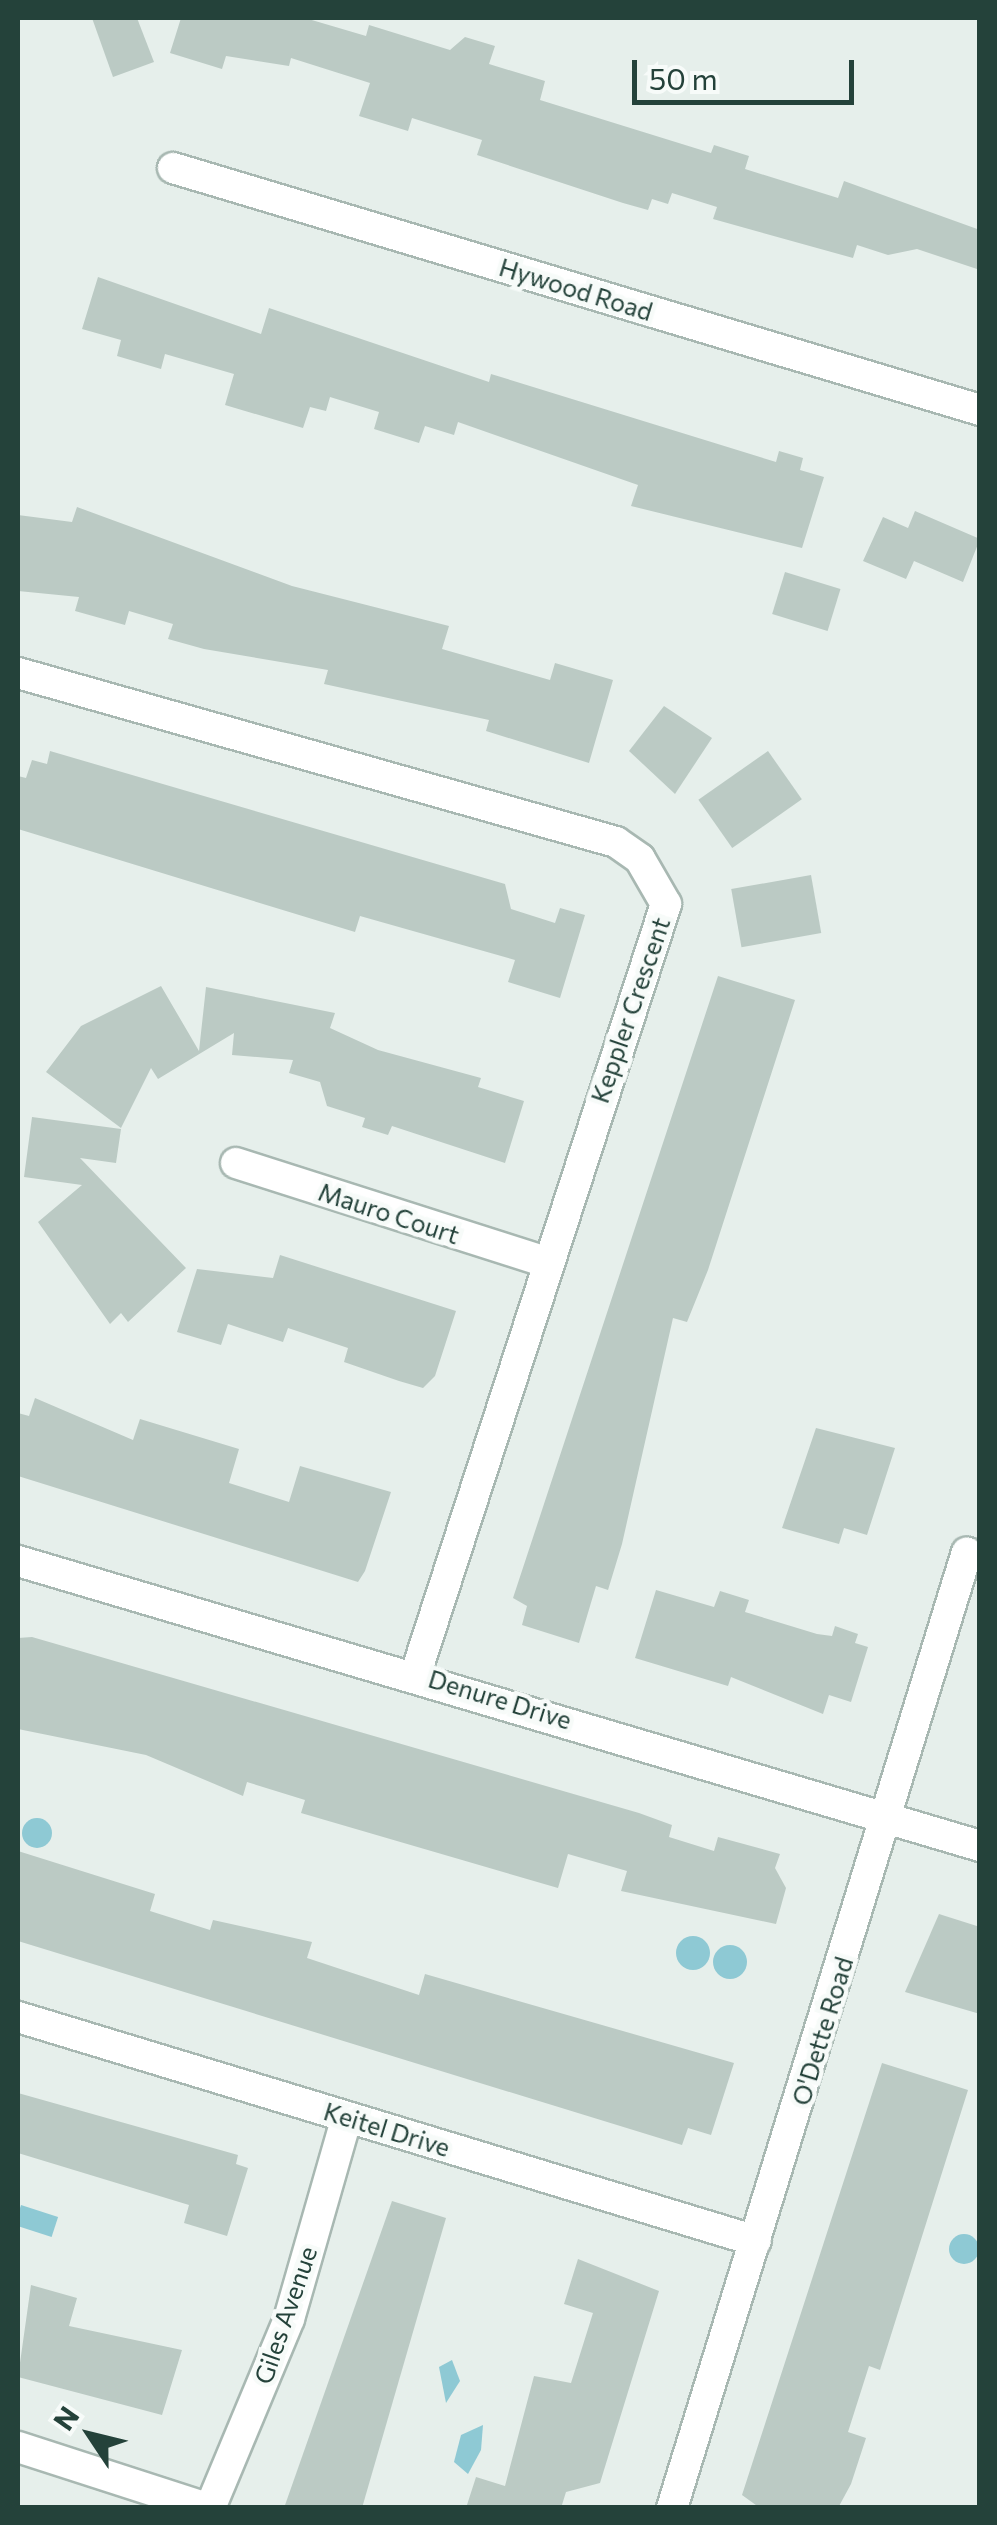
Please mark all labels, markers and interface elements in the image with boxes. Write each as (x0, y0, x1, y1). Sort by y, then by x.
scale bar (637, 40, 860, 102)
text: 50 m (649, 59, 718, 96)
street label: Hywood Road (496, 251, 656, 327)
street label: Keppler Crescent (584, 913, 676, 1107)
street label: Mauro Court (315, 1176, 463, 1250)
street label: Denure Drive (425, 1663, 575, 1735)
street label: O'Dette Road (785, 1953, 859, 2109)
street label: Keitel Drive (320, 2096, 454, 2162)
street label: Giles Avenue (247, 2242, 323, 2388)
north arrow (40, 2385, 140, 2485)
text: N (45, 2399, 85, 2436)

